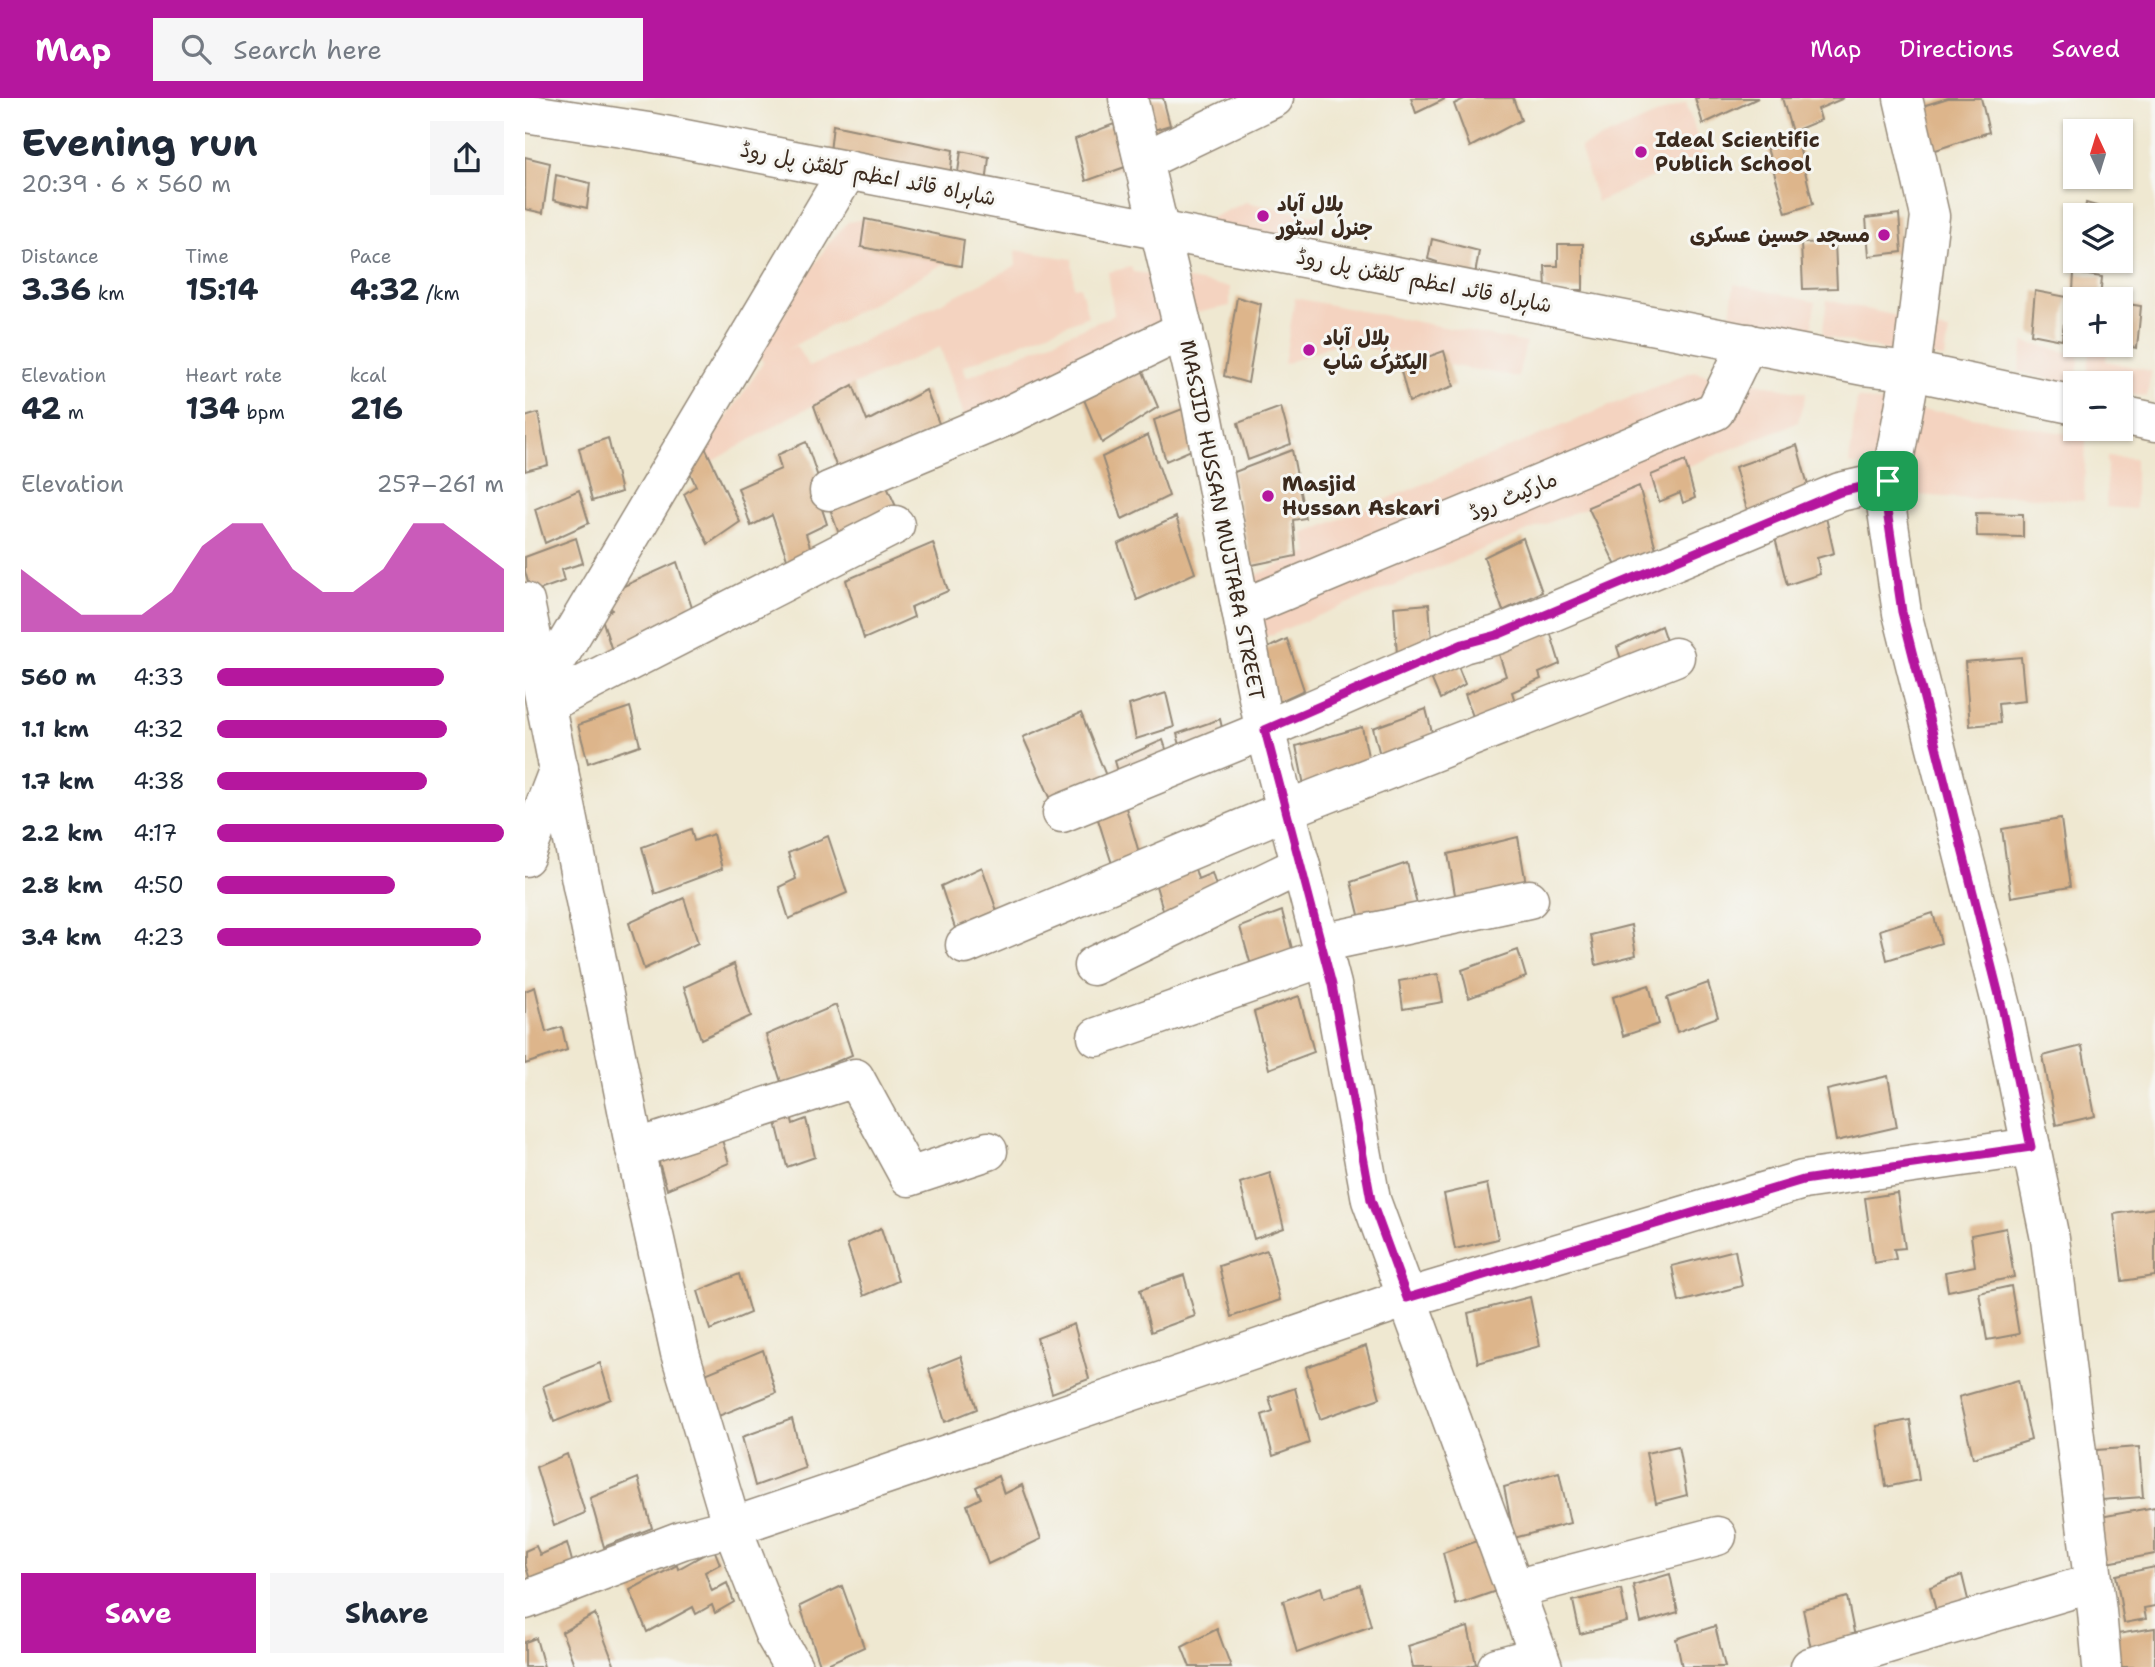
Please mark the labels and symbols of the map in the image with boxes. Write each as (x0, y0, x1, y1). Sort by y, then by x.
north arrow (2063, 119, 2133, 189)
place label: Ideal Scientific Publich School (1655, 126, 1820, 178)
street label: شاہراہ قائد اعظم کلفٹن پل روڈ (737, 135, 998, 214)
marker: Ideal Scientific Publich School (1633, 144, 1649, 160)
place label: ہلال آباد جنرل اسٹور (1275, 190, 1373, 242)
marker: ہلال آباد جنرل اسٹور (1255, 208, 1271, 224)
place label: مسجد حسین عسکری (1690, 221, 1870, 249)
marker: مسجد حسین عسکری (1876, 227, 1892, 243)
street label: شاہراہ قائد اعظم کلفٹن پل روڈ (1293, 242, 1554, 321)
place label: ہلال آباد الیکٹرک شاپ (1323, 324, 1427, 376)
street label: MASJID HUSSAN MUJTABA STREET (1173, 337, 1271, 703)
marker: ہلال آباد الیکٹرک شاپ (1301, 342, 1317, 358)
pin (1858, 451, 1918, 511)
street label: مارکیٹ روڈ (1464, 465, 1562, 527)
place label: Masjid Hussan Askari (1282, 470, 1440, 522)
marker: Masjid Hussan Askari (1260, 488, 1276, 504)

